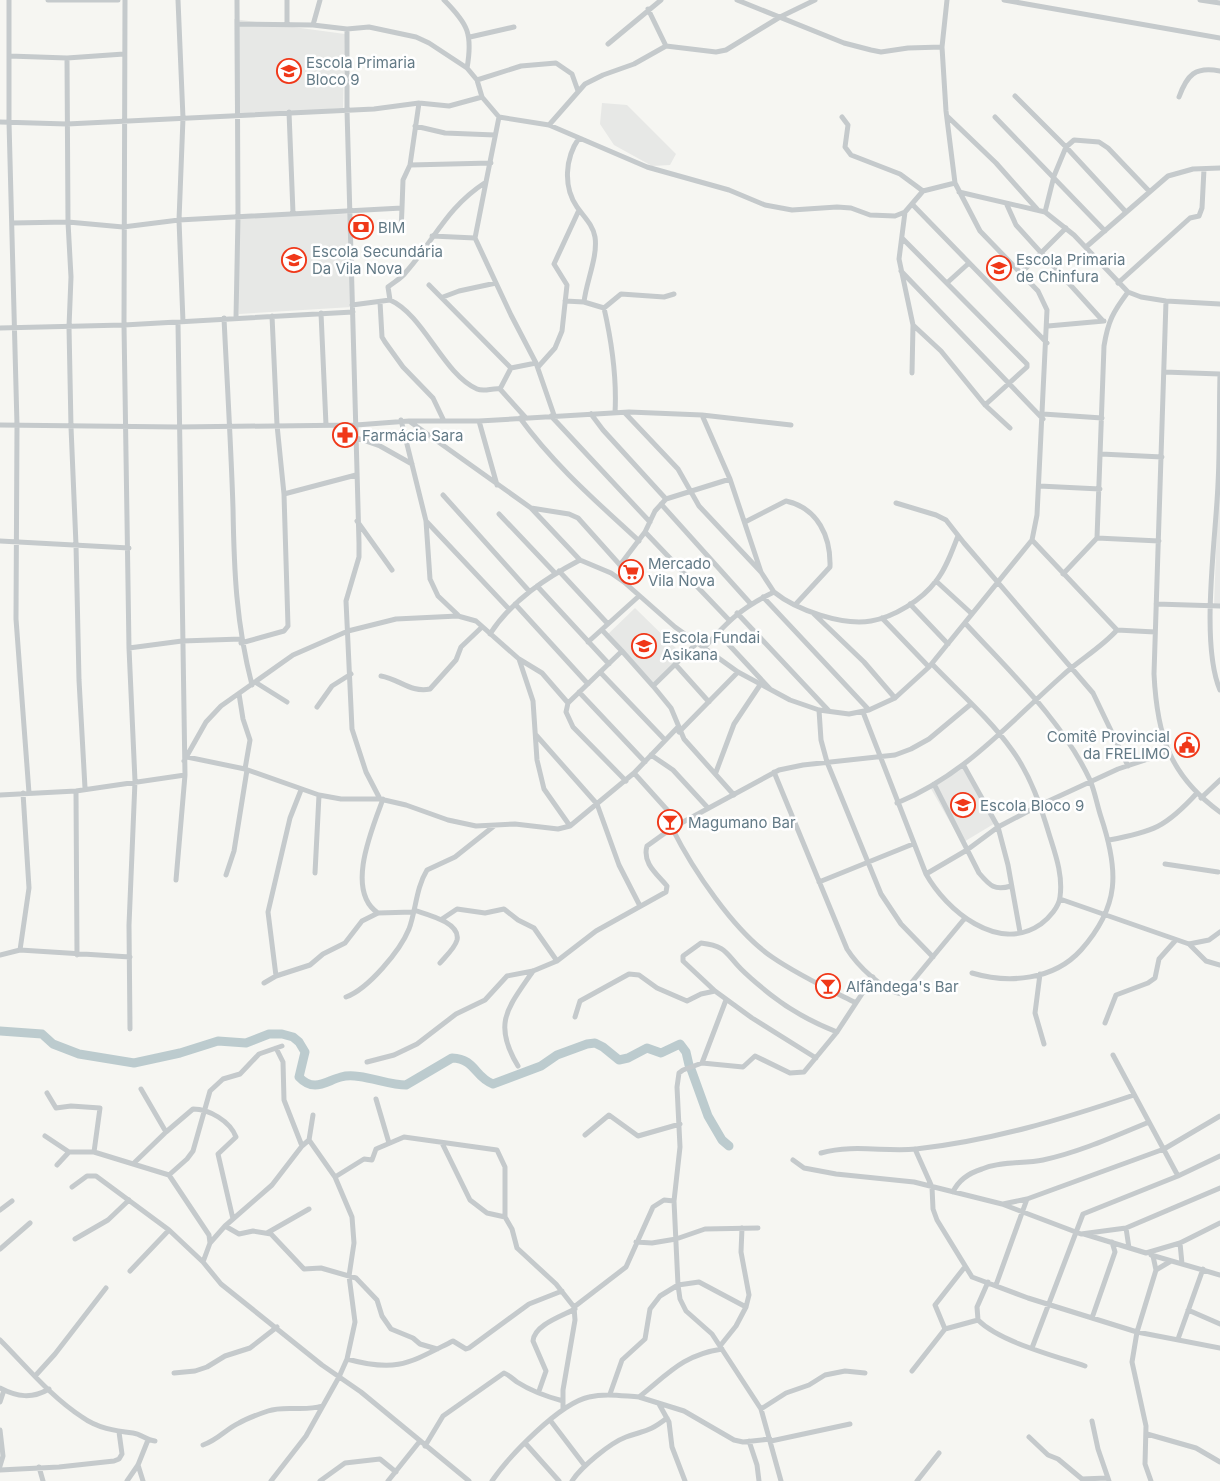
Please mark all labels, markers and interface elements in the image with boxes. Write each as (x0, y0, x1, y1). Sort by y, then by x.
place label: Escola Primaria Bloco 9 (306, 53, 415, 89)
school or university icon: Escola Primaria Bloco 9 (276, 58, 302, 84)
bank icon: BIM (348, 214, 374, 240)
place label: BIM (378, 218, 405, 237)
place label: Escola Secundária Da Vila Nova (312, 242, 443, 278)
school or university icon: Escola Secundária Da Vila Nova (281, 247, 307, 273)
place label: Escola Primaria de Chinfura (1016, 250, 1125, 286)
school or university icon: Escola Primaria de Chinfura (986, 255, 1012, 281)
pharmacy icon: Farmácia Sara (332, 422, 358, 448)
place label: Farmácia Sara (362, 426, 463, 445)
place label: Mercado Vila Nova (648, 554, 715, 590)
supermarket icon: Mercado Vila Nova (618, 559, 644, 585)
place label: Escola Fundai Asikana (662, 628, 760, 664)
school or university icon: Escola Fundai Asikana (631, 633, 657, 659)
place label: Comitê Provincial da FRELIMO (1047, 727, 1170, 763)
public building icon: Comitê Provincial da FRELIMO (1174, 732, 1200, 758)
school or university icon: Escola Bloco 9 (950, 792, 976, 818)
place label: Escola Bloco 9 (980, 796, 1084, 815)
bar icon: Magumano Bar (657, 809, 683, 835)
place label: Magumano Bar (688, 813, 796, 832)
bar icon: Alfândega's Bar (815, 973, 841, 999)
place label: Alfândega's Bar (846, 977, 959, 996)

